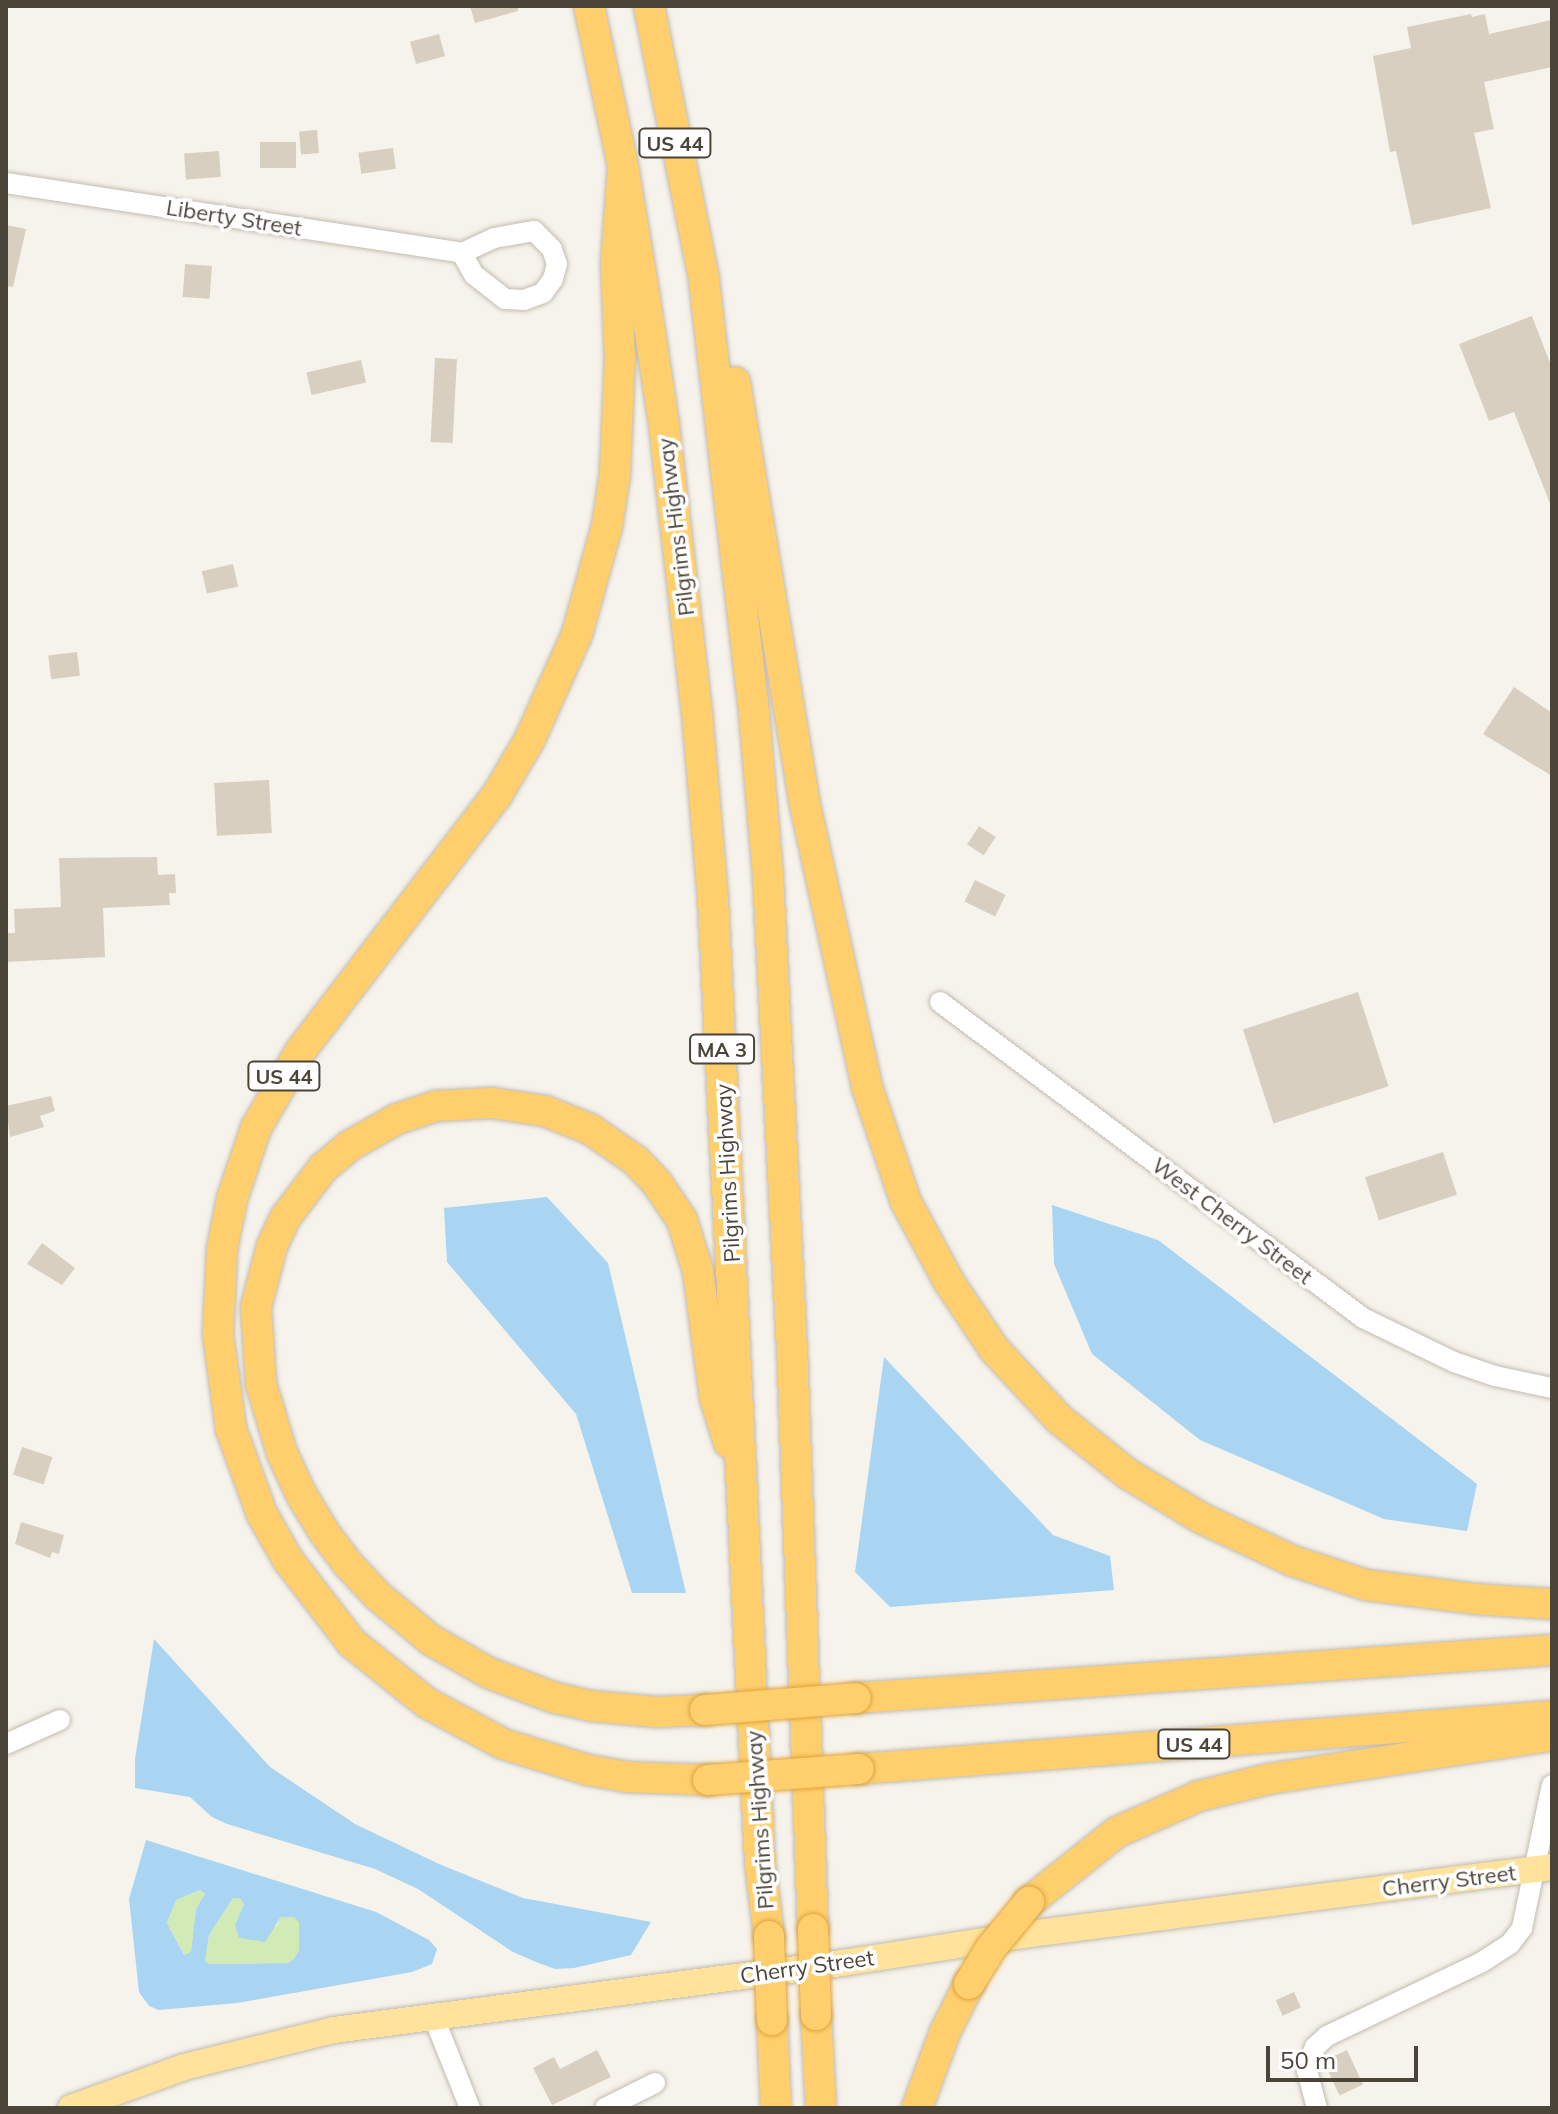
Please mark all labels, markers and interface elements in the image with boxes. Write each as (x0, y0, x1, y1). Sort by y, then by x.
road number: US 44 (637, 127, 713, 159)
street label: Liberty Street (164, 194, 304, 242)
street label: Pilgrims Highway (652, 437, 700, 617)
road number: MA 3 (688, 1033, 756, 1065)
road number: US 44 (246, 1060, 322, 1092)
street label: Pilgrims Highway (710, 1083, 746, 1263)
street label: West Cherry Street (1147, 1152, 1317, 1290)
road number: US 44 (1156, 1728, 1232, 1760)
street label: Pilgrims Highway (741, 1730, 779, 1910)
street label: Cherry Street (1380, 1860, 1518, 1902)
street label: Cherry Street (738, 1945, 876, 1989)
scale bar (1270, 2030, 1422, 2080)
text: 50 m (1280, 2045, 1336, 2075)

